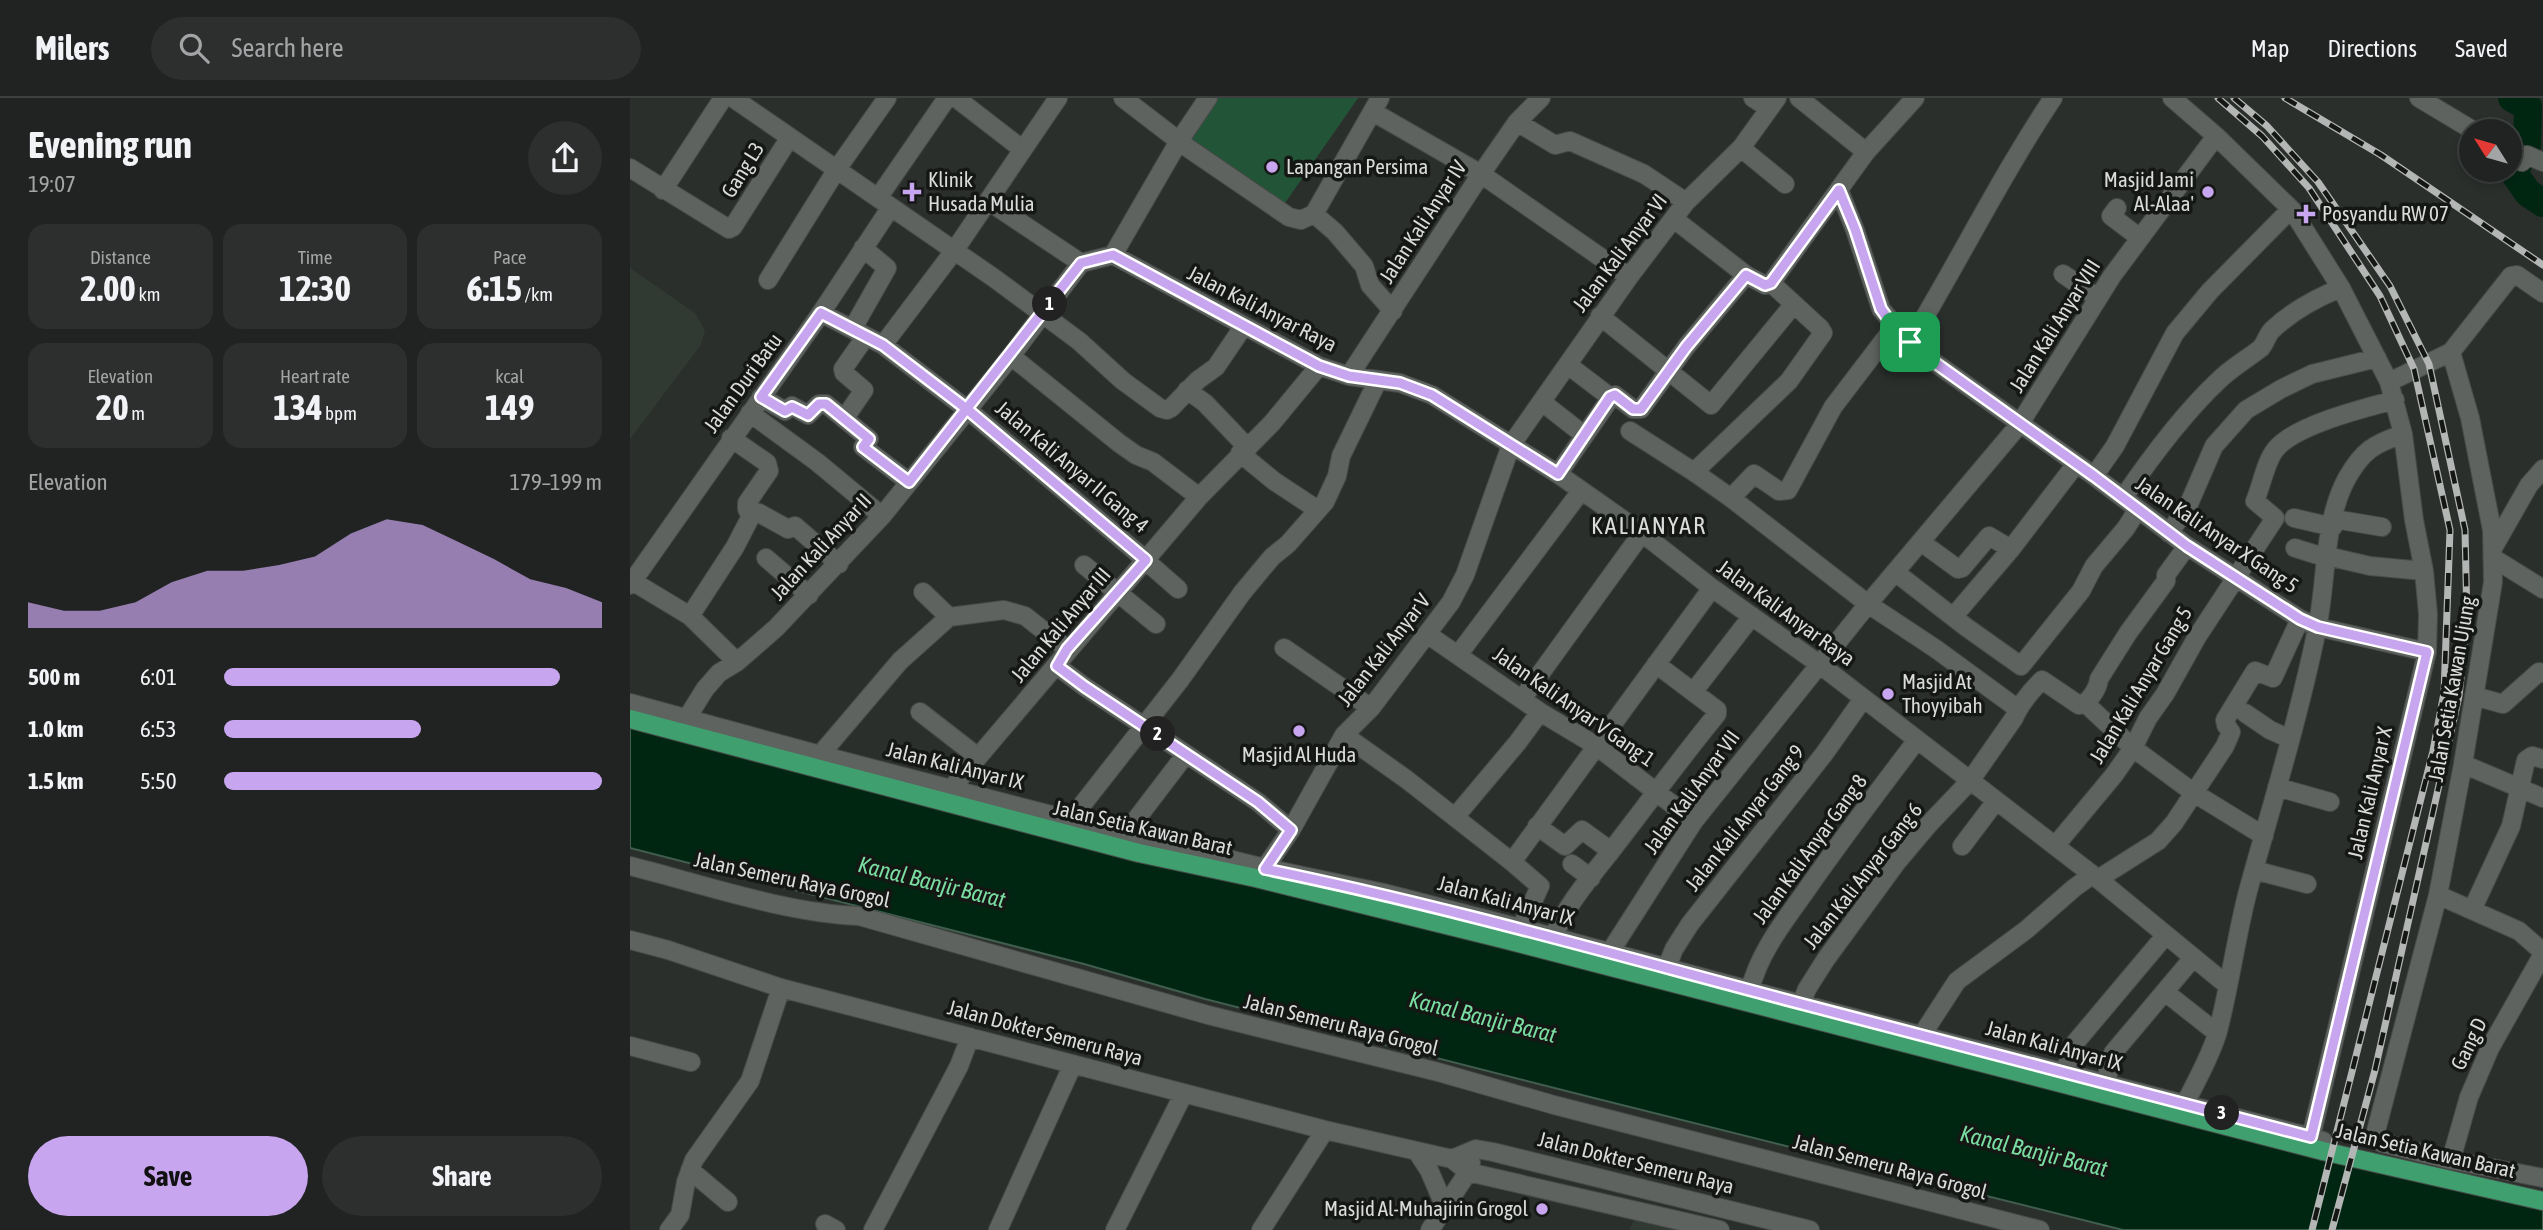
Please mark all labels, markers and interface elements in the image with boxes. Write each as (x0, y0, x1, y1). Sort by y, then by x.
search box (151, 17, 641, 80)
text: Milers (35, 29, 109, 67)
icon: search (175, 29, 213, 67)
text: Search here (231, 33, 344, 63)
text: Map (2251, 35, 2289, 62)
text: Directions (2327, 35, 2417, 62)
text: Saved (2455, 35, 2508, 62)
north arrow (2459, 119, 2522, 182)
map controls (2459, 119, 2522, 182)
button: share (528, 121, 602, 195)
text: Evening run (28, 123, 192, 166)
street label: Gang L3 (716, 137, 768, 202)
place label: Lapangan Persima (1286, 154, 1428, 178)
street label: Jalan Kali Anyar IV (1374, 155, 1471, 287)
marker: Lapangan Persima (1264, 159, 1280, 175)
place label: Klinik Husada Mulia (928, 167, 1035, 215)
place label: Masjid Jami Al-Alaa' (2104, 167, 2194, 215)
text: 19:07 (28, 171, 76, 197)
marker: Klinik Husada Mulia (902, 182, 922, 202)
marker: Masjid Jami Al-Alaa' (2200, 184, 2216, 200)
street label: Jalan Kali Anyar VI (1567, 189, 1671, 316)
place label: Posyandu RW 07 (2322, 201, 2449, 225)
marker: Posyandu RW 07 (2296, 204, 2316, 224)
text: Distance (90, 246, 151, 268)
text: Time (298, 246, 332, 268)
text: Pace (493, 246, 526, 268)
street label: Jalan Kali Anyar VIII (2004, 255, 2105, 396)
street label: Jalan Kali Anyar Raya (1184, 260, 1341, 356)
text: 2.00 (80, 268, 136, 308)
text: 12:30 (279, 268, 351, 308)
text: 6:15 (466, 268, 522, 308)
text: km (136, 283, 160, 305)
text: /km (522, 283, 553, 305)
pin: 1 (1032, 286, 1068, 322)
text: 1 (1045, 292, 1054, 314)
pin (1880, 312, 1940, 372)
icon: arrive (1891, 323, 1929, 361)
street label: Jalan Duri Batu (698, 328, 786, 437)
text: Elevation (87, 365, 153, 387)
text: Heart rate (280, 365, 350, 387)
text: kcal (495, 365, 524, 387)
text: 20 (96, 387, 129, 427)
text: 134 (273, 387, 323, 427)
text: 149 (485, 387, 534, 427)
street label: Jalan Kali Anyar II Gang 4 (991, 395, 1154, 537)
text: m (129, 402, 145, 424)
text: bpm (323, 402, 357, 424)
text: Elevation (28, 469, 108, 495)
text: 179–199 m (509, 469, 602, 495)
street label: Jalan Kali Anyar X Gang 5 (2132, 471, 2303, 597)
street label: Jalan Kali Anyar II (765, 488, 876, 604)
district label: KALIANYAR (1591, 512, 1707, 539)
street label: Jalan Kali Anyar Raya (1713, 554, 1860, 670)
street label: Jalan Kali Anyar III (1006, 562, 1115, 686)
street label: Jalan Kali Anyar V (1332, 588, 1435, 710)
street label: Jalan Setia Kawan Ujung (2423, 594, 2479, 784)
street label: Jalan Kali Anyar Gang 5 (2084, 602, 2196, 767)
street label: Jalan Kali Anyar V Gang 1 (1489, 641, 1660, 771)
text: 500 m (28, 664, 80, 690)
text: 6:01 (140, 664, 177, 690)
place label: Masjid At Thoyyibah (1902, 669, 1983, 717)
marker: Masjid At Thoyyibah (1880, 686, 1896, 702)
text: 1.0 km (28, 716, 84, 742)
text: 6:53 (140, 716, 177, 742)
pin: 2 (1140, 716, 1176, 752)
text: 2 (1153, 722, 1162, 744)
marker: Masjid Al Huda (1291, 723, 1307, 739)
street label: Jalan Kali Anyar X (2342, 724, 2396, 861)
street label: Jalan Kali Anyar VII (1638, 725, 1744, 858)
street label: Jalan Kali Anyar IX (884, 736, 1027, 794)
street label: Jalan Kali Anyar Gang 9 (1680, 740, 1809, 895)
place label: Masjid Al Huda (1242, 742, 1356, 766)
text: 1.5 km (28, 768, 84, 794)
text: 5:50 (140, 768, 177, 794)
street label: Jalan Kali Anyar Gang 8 (1747, 769, 1871, 928)
street label: Jalan Setia Kawan Barat (1051, 795, 1235, 859)
street label: Jalan Kali Anyar Gang 6 (1798, 798, 1927, 953)
street label: Jalan Semeru Raya Grogol (692, 847, 893, 912)
water label: Kanal Banjir Barat (856, 851, 1009, 913)
street label: Jalan Kali Anyar IX (1435, 870, 1578, 930)
water label: Kanal Banjir Barat (1407, 986, 1560, 1048)
street label: Jalan Semeru Raya Grogol (1241, 988, 1441, 1060)
street label: Jalan Dokter Semeru Raya (945, 994, 1145, 1070)
street label: Gang D (2445, 1014, 2491, 1073)
street label: Jalan Kali Anyar IX (1983, 1015, 2126, 1075)
pin: 3 (2204, 1096, 2240, 1130)
text: 3 (2217, 1101, 2226, 1123)
street label: Jalan Setia Kawan Barat (2334, 1118, 2518, 1182)
water label: Kanal Banjir Barat (1958, 1120, 2111, 1182)
street label: Jalan Dokter Semeru Raya (1536, 1126, 1737, 1198)
street label: Jalan Semeru Raya Grogol (1791, 1129, 1990, 1204)
button: Save (28, 1136, 308, 1216)
button: Share (322, 1136, 602, 1216)
place label: Masjid Al-Muhajirin Grogol (1324, 1196, 1528, 1220)
marker: Masjid Al-Muhajirin Grogol (1534, 1201, 1550, 1217)

